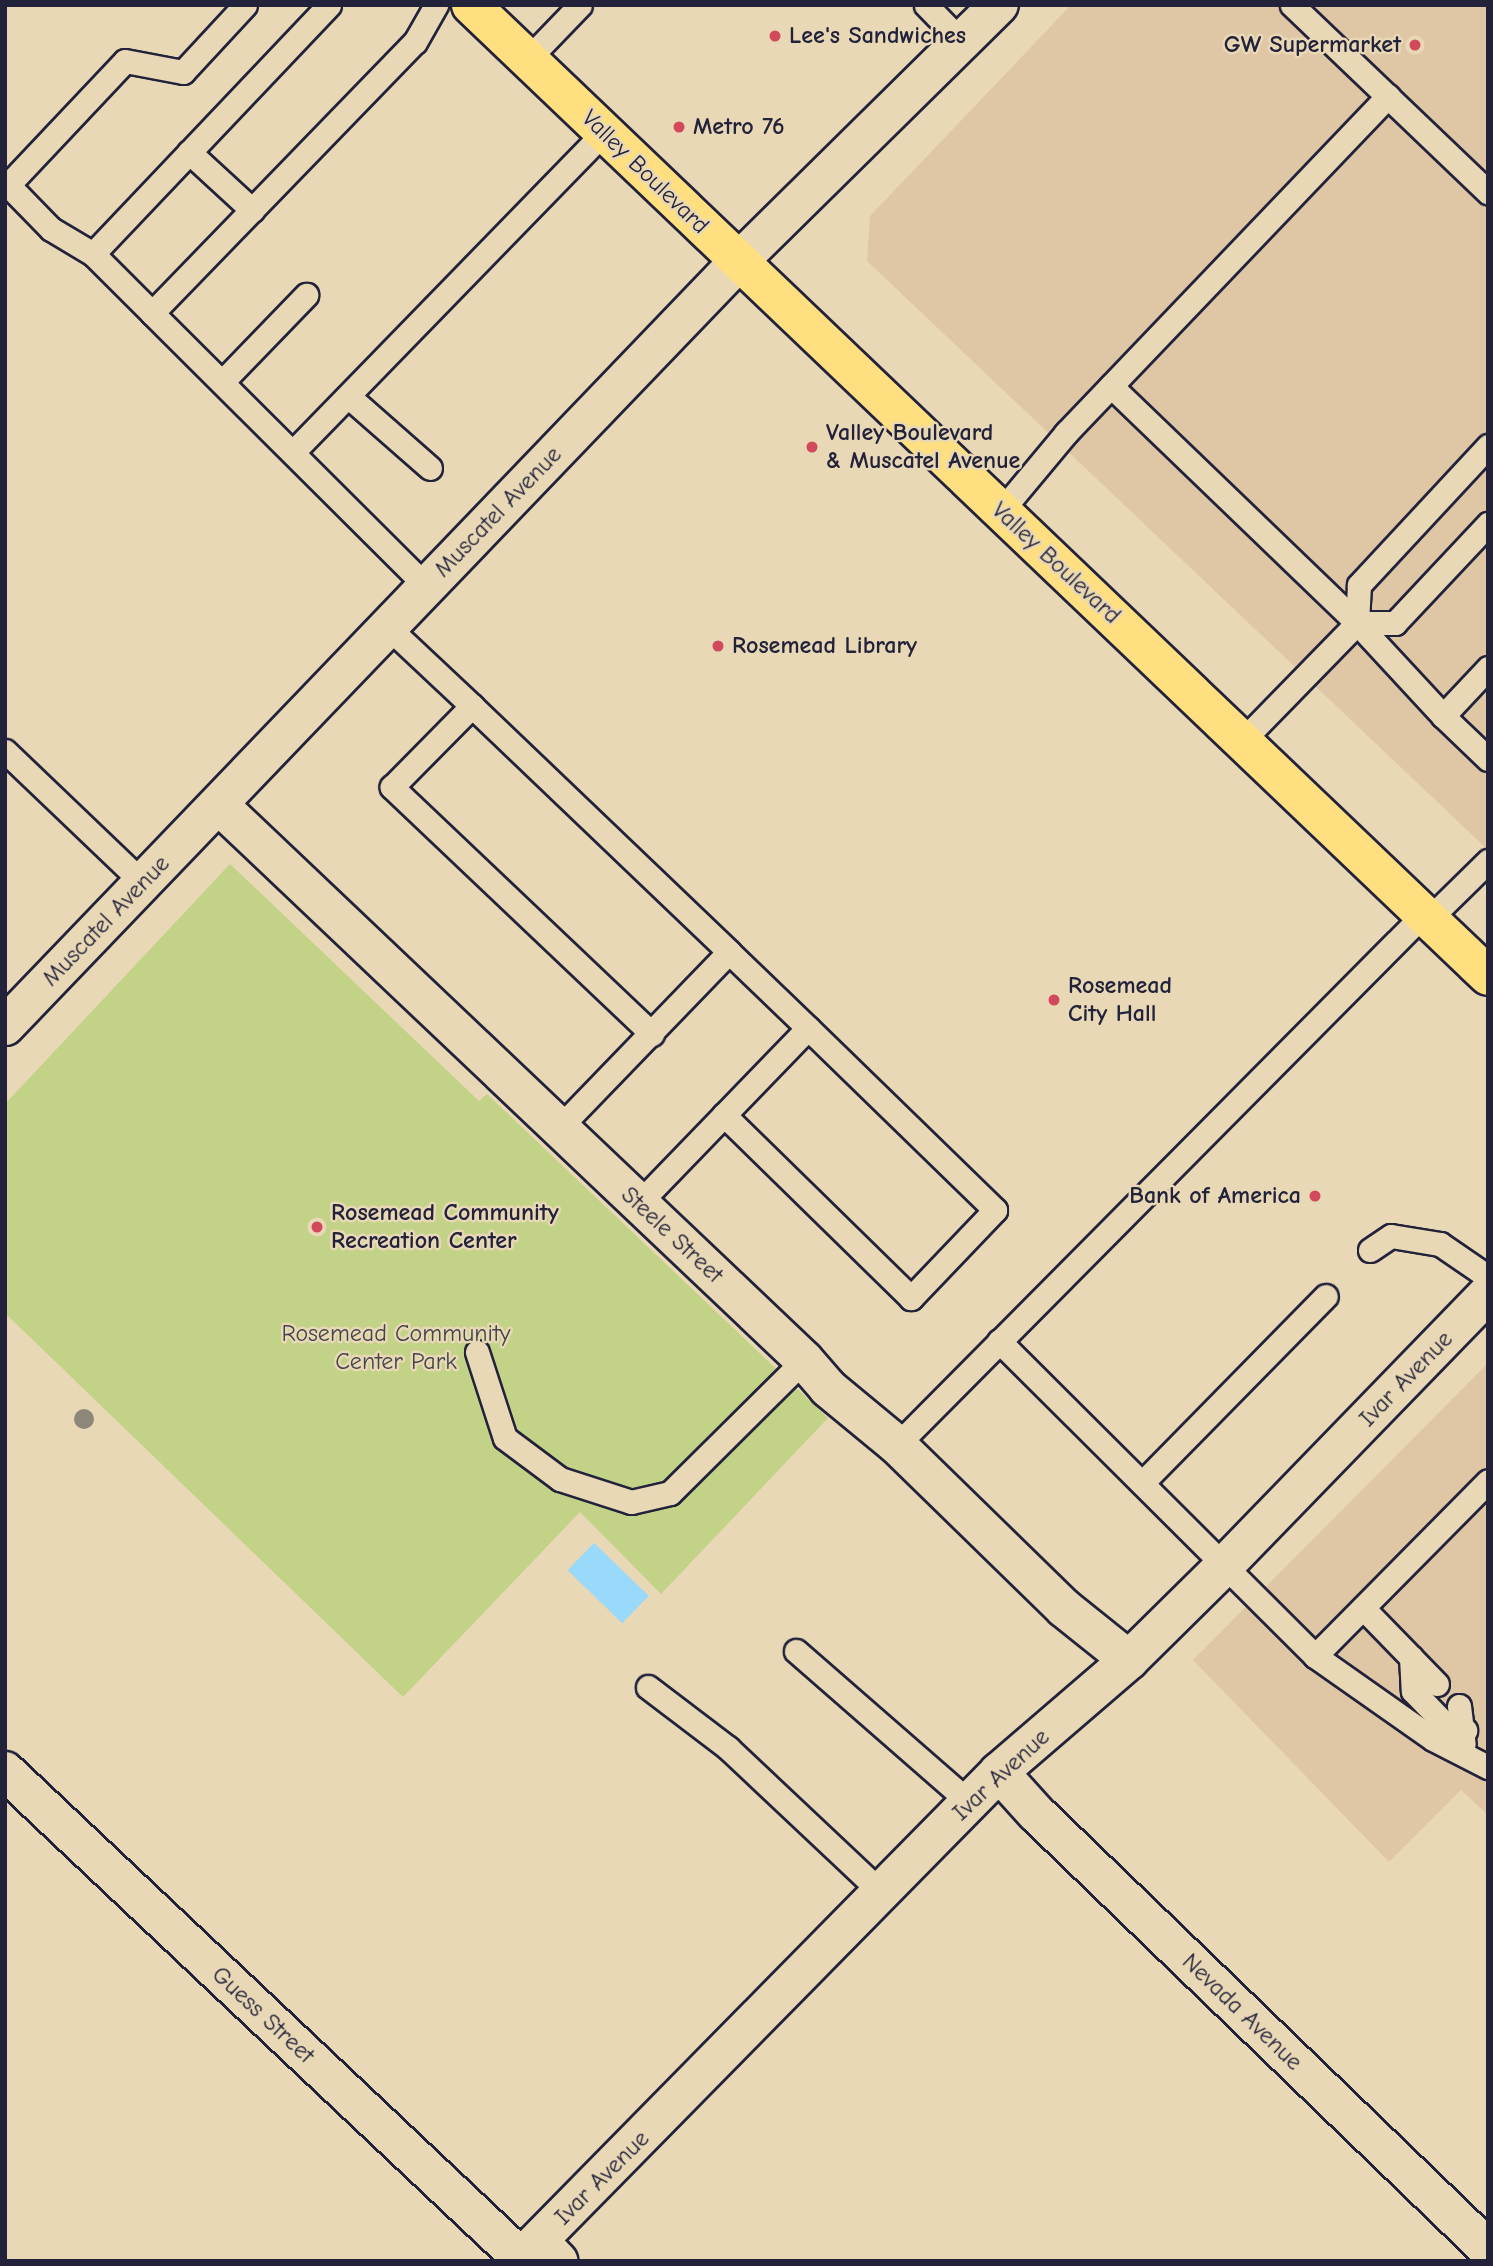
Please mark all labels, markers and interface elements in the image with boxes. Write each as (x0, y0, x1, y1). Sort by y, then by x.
place label: Lee's Sandwiches (789, 22, 966, 50)
marker: Lee's Sandwiches (767, 28, 783, 44)
place label: GW Supermarket (1224, 31, 1401, 59)
marker: GW Supermarket (1407, 37, 1423, 53)
street label: Valley Boulevard (575, 104, 715, 240)
place label: Metro 76 (693, 113, 785, 141)
marker: Metro 76 (671, 119, 687, 135)
place label: Valley Boulevard & Muscatel Avenue (826, 419, 1020, 475)
marker: Valley Boulevard & Muscatel Avenue (804, 439, 820, 455)
street label: Muscatel Avenue (428, 441, 568, 583)
street label: Valley Boulevard (986, 496, 1126, 630)
place label: Rosemead Library (732, 632, 917, 660)
marker: Rosemead Library (710, 638, 726, 654)
street label: Muscatel Avenue (36, 850, 176, 992)
place label: Rosemead City Hall (1068, 972, 1172, 1028)
marker: Rosemead City Hall (1046, 992, 1062, 1008)
street label: Steele Street (615, 1181, 729, 1289)
place label: Bank of America (1129, 1182, 1301, 1210)
marker: Bank of America (1307, 1188, 1323, 1204)
place label: Rosemead Community Recreation Center (331, 1199, 559, 1255)
marker: Rosemead Community Recreation Center (309, 1219, 325, 1235)
park label: Rosemead Community Center Park (281, 1320, 511, 1376)
street label: Ivar Avenue (1353, 1325, 1459, 1433)
street label: Ivar Avenue (947, 1723, 1055, 1827)
street label: Nevada Avenue (1176, 1947, 1308, 2077)
street label: Guess Street (206, 1960, 320, 2070)
street label: Ivar Avenue (549, 2125, 655, 2231)

